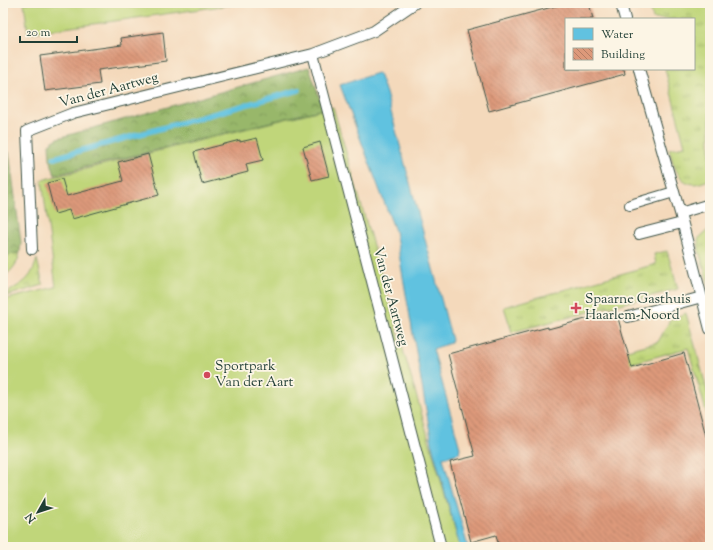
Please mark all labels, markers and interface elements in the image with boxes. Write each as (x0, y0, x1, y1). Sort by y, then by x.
scale bar (20, 18, 77, 44)
legend (565, 18, 695, 70)
text: 20 m (26, 24, 51, 42)
text: Water (601, 26, 634, 44)
text: Building (601, 46, 645, 64)
street label: Van der Aartweg (57, 68, 161, 114)
one-way arrow (646, 196, 658, 202)
street label: Van der Aartweg (367, 245, 413, 349)
place label: Spaarne Gasthuis Haarlem-Noord (585, 290, 691, 326)
marker: Spaarne Gasthuis Haarlem-Noord (570, 302, 582, 314)
place label: Sportpark Van der Aart (215, 357, 294, 393)
marker: Sportpark Van der Aart (202, 370, 212, 380)
north arrow (18, 492, 58, 532)
text: N (22, 509, 41, 527)

